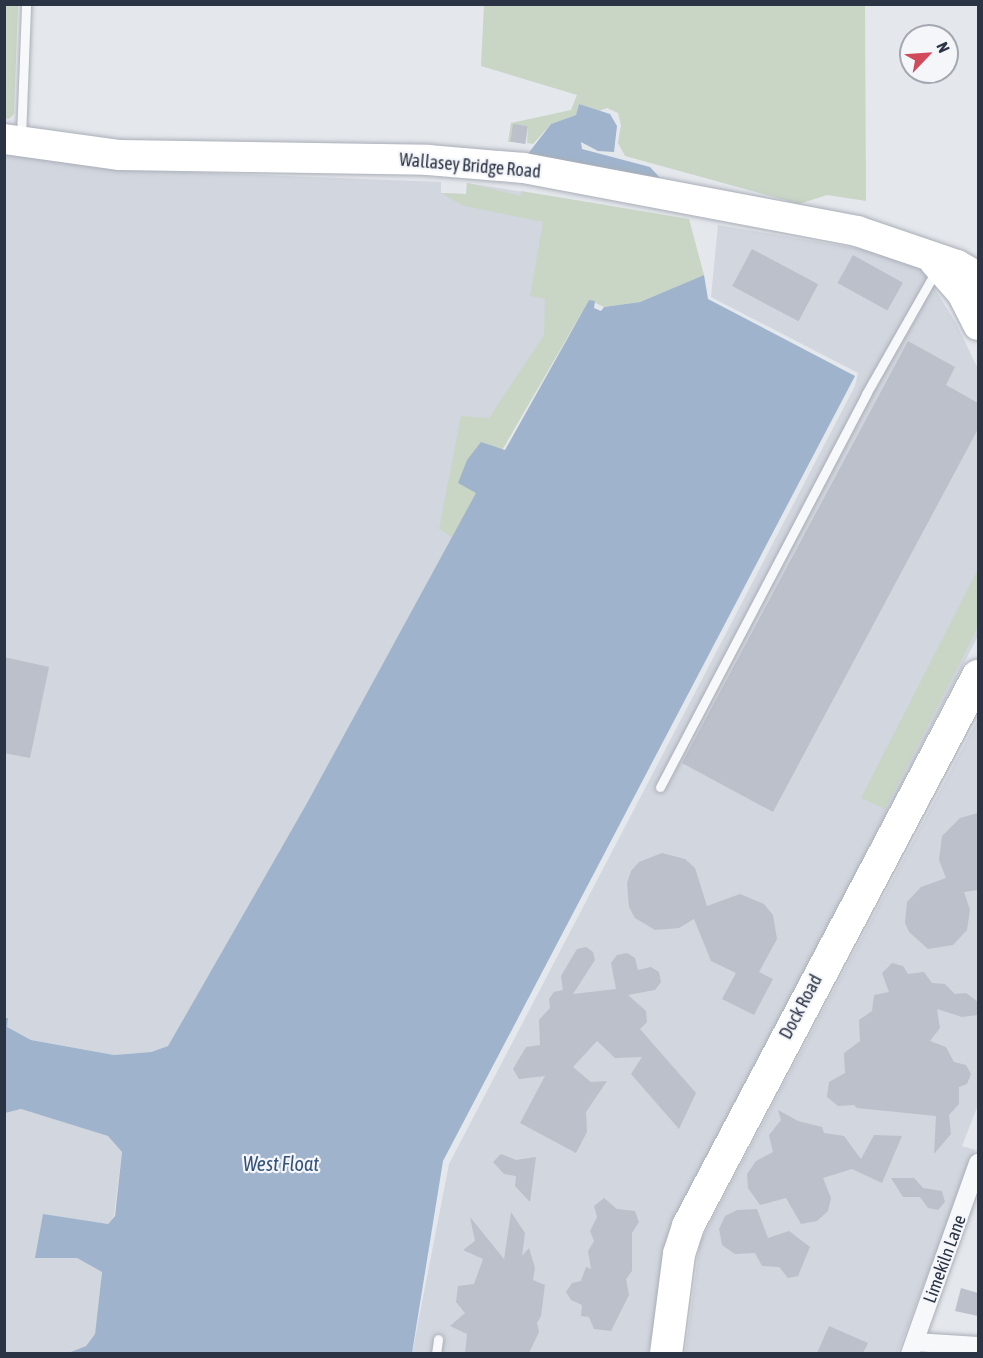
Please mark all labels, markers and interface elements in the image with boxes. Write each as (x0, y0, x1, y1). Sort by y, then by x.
north arrow (899, 24, 959, 84)
text: N (933, 39, 954, 55)
street label: Wallasey Bridge Road (398, 149, 542, 183)
street label: Dock Road (775, 971, 827, 1043)
water label: West Float (243, 1151, 319, 1175)
street label: Limekiln Lane (919, 1212, 971, 1306)

